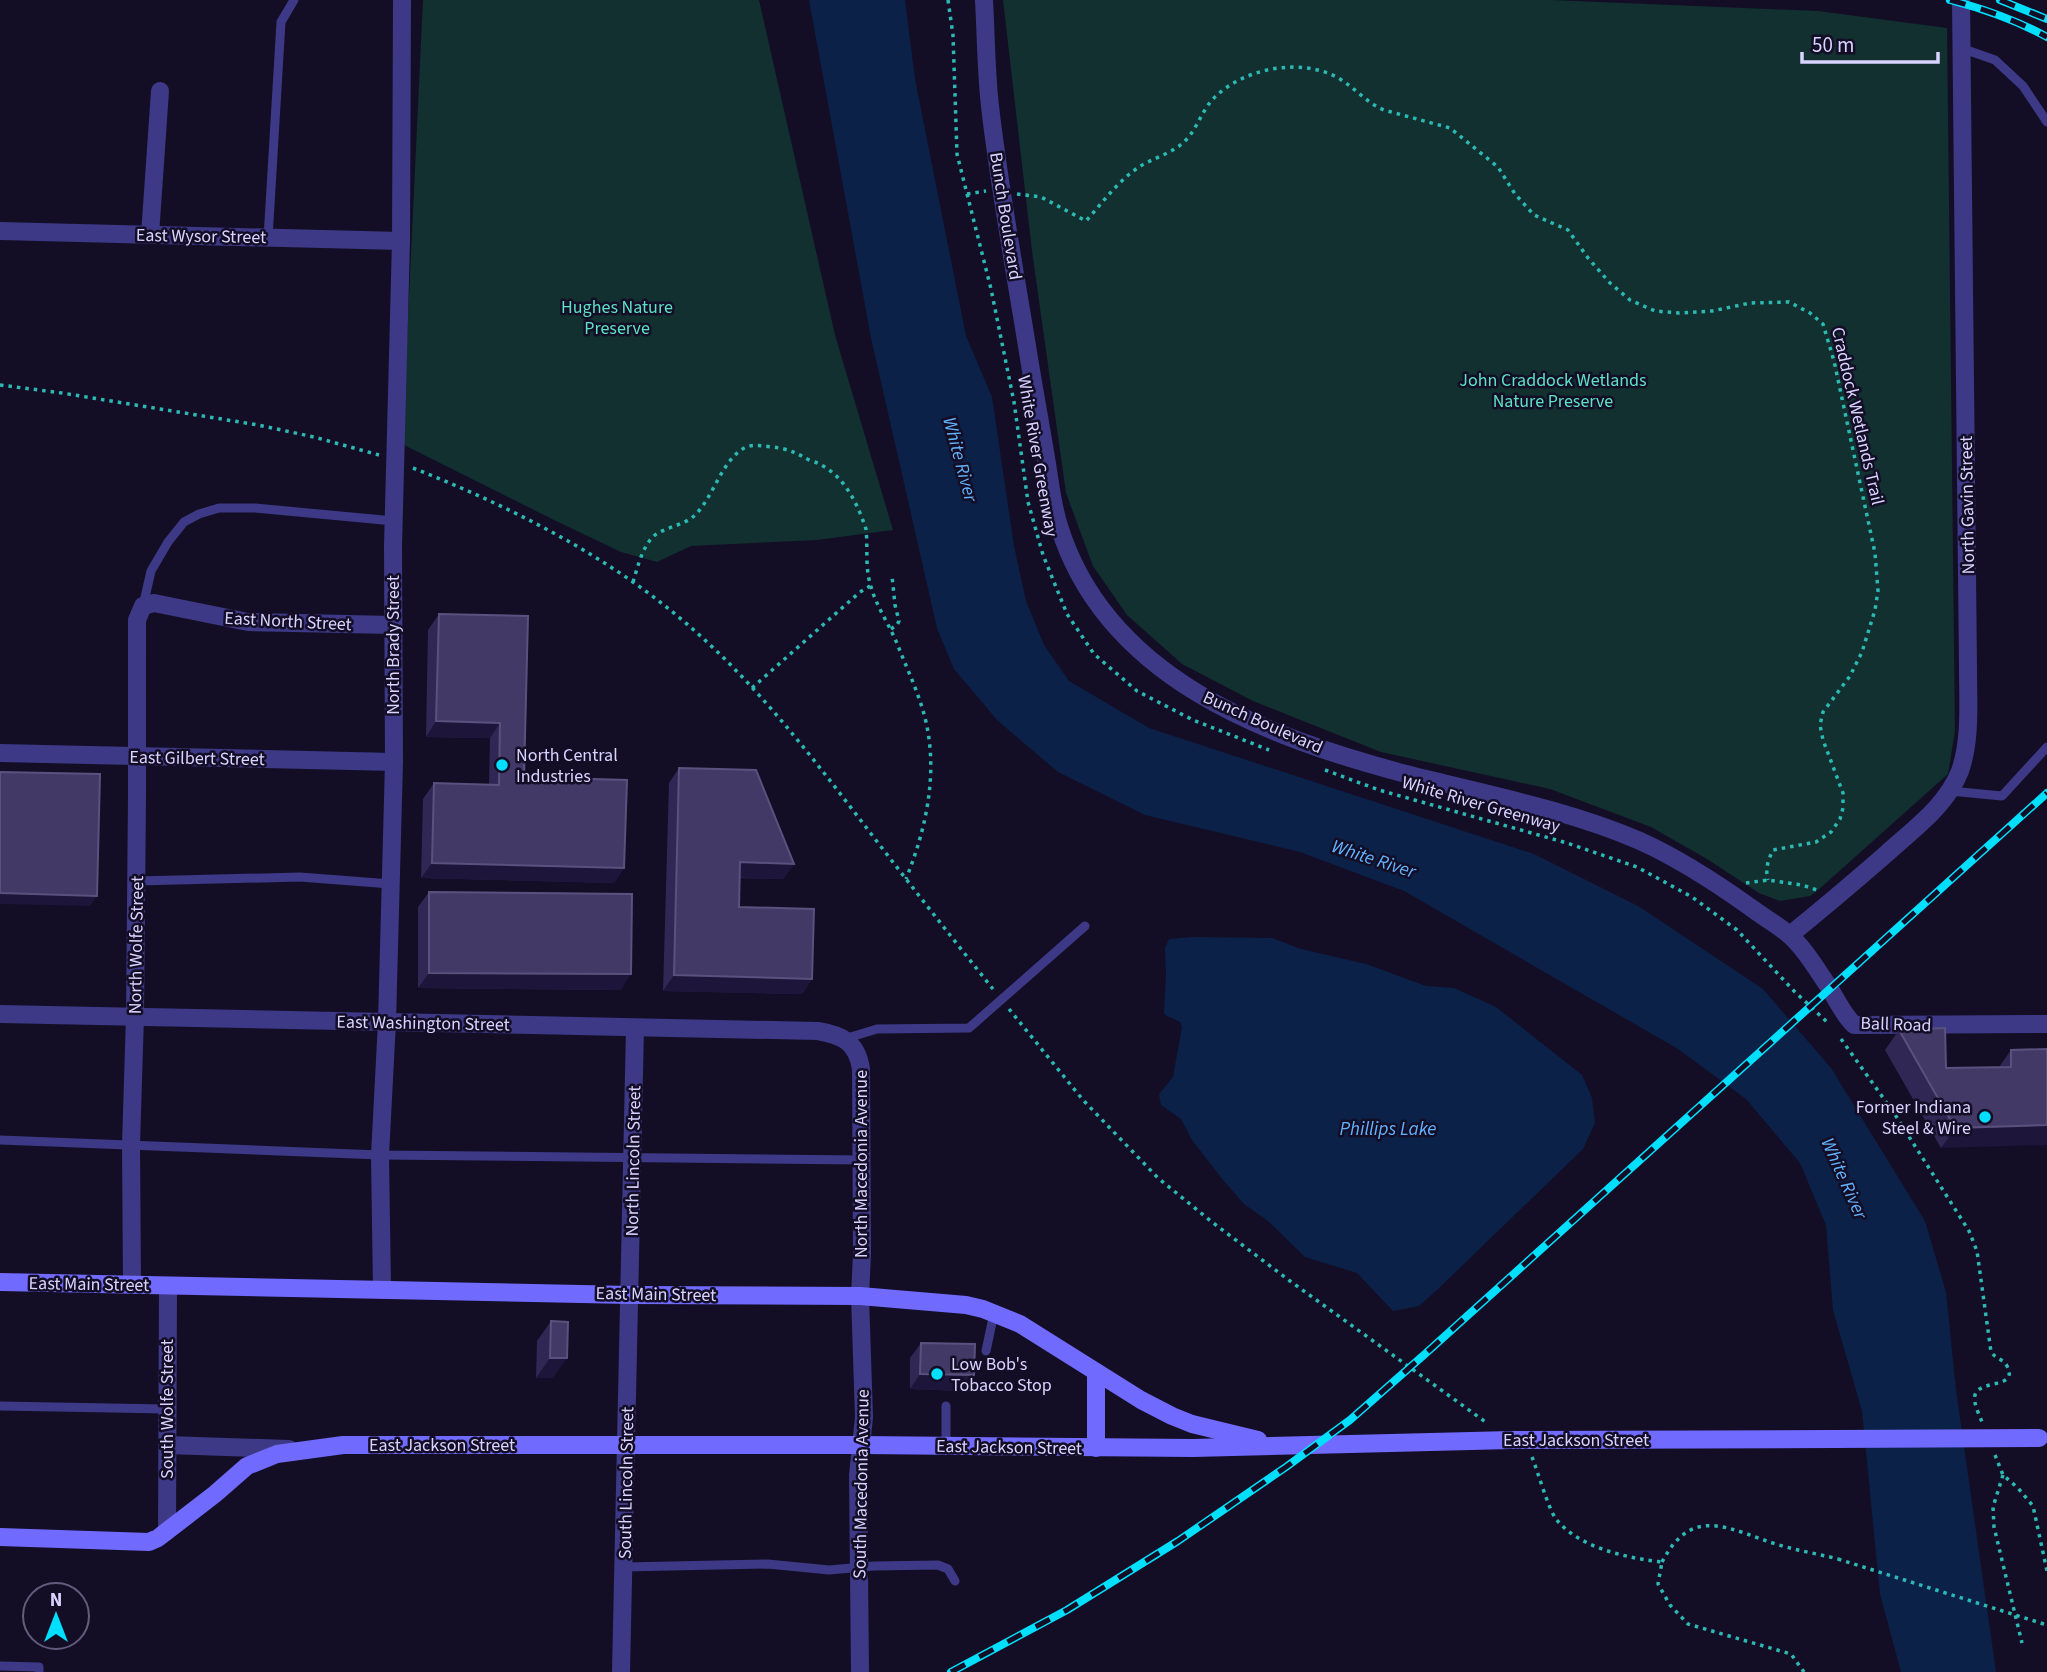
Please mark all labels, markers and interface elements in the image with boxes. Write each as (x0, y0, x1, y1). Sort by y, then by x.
scale bar (1802, 21, 1938, 65)
text: 50 m (1812, 30, 1854, 60)
street label: Bunch Boulevard (983, 151, 1028, 282)
street label: East Wysor Street (136, 223, 266, 250)
park label: Hughes Nature Preserve (561, 295, 673, 341)
street label: Craddock Wetlands Trail (1825, 325, 1890, 508)
park label: John Craddock Wetlands Nature Preserve (1459, 368, 1647, 414)
street label: White River Greenway (1011, 373, 1064, 539)
water label: White River (935, 414, 984, 506)
street label: North Gavin Street (1954, 435, 1981, 575)
street label: North Brady Street (381, 575, 406, 715)
street label: East North Street (224, 606, 352, 637)
street label: Bunch Boulevard (1199, 685, 1327, 760)
place label: North Central Industries (516, 743, 618, 789)
street label: East Gilbert Street (129, 745, 265, 772)
marker: North Central Industries (494, 757, 510, 773)
street label: White River Greenway (1399, 770, 1564, 839)
water label: White River (1328, 833, 1420, 886)
street label: North Wolfe Street (123, 876, 150, 1014)
street label: East Washington Street (336, 1009, 510, 1038)
street label: Ball Road (1860, 1011, 1932, 1038)
street label: North Macedonia Avenue (849, 1070, 874, 1258)
street label: North Lincoln Street (620, 1085, 647, 1237)
place label: Former Indiana Steel & Wire (1856, 1095, 1971, 1141)
marker: Former Indiana Steel & Wire (1977, 1109, 1993, 1125)
water label: Phillips Lake (1340, 1116, 1436, 1143)
water label: White River (1814, 1133, 1874, 1225)
street label: East Main Street (29, 1271, 149, 1298)
street label: East Main Street (596, 1281, 716, 1308)
street label: South Wolfe Street (155, 1339, 180, 1479)
place label: Low Bob's Tobacco Stop (951, 1352, 1052, 1398)
marker: Low Bob's Tobacco Stop (929, 1366, 945, 1382)
street label: South Macedonia Avenue (847, 1389, 876, 1579)
street label: South Lincoln Street (613, 1407, 640, 1559)
street label: East Jackson Street (1503, 1428, 1649, 1453)
street label: East Jackson Street (369, 1433, 515, 1458)
street label: East Jackson Street (936, 1434, 1082, 1461)
north arrow (21, 1581, 91, 1651)
text: N (50, 1587, 62, 1614)

